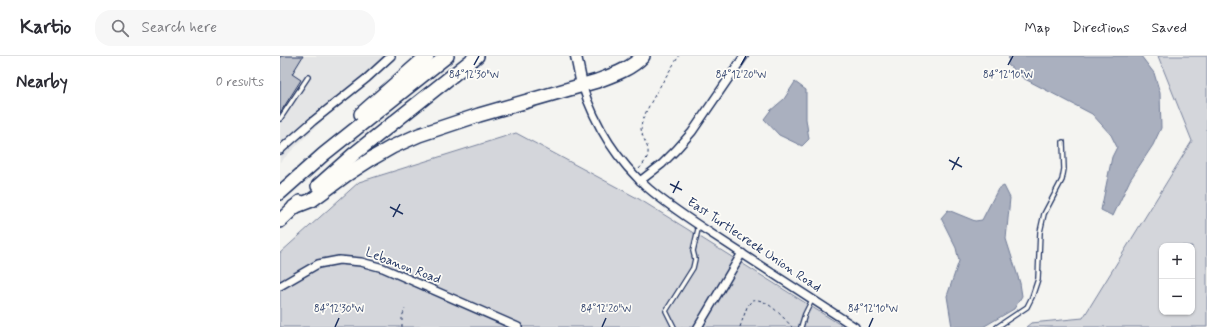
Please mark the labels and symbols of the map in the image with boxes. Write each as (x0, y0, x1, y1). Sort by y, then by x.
text: 84°12'30"W (449, 68, 499, 82)
text: 84°12'20"W (716, 68, 766, 82)
text: 84°12'10"W (983, 68, 1033, 82)
street label: East Turtlecreek Union Road (684, 194, 824, 296)
street label: Lebanon Road (363, 244, 443, 288)
text: 84°12'30"W (314, 302, 364, 316)
text: 84°12'20"W (581, 302, 631, 316)
text: 84°12'10"W (848, 302, 898, 316)

